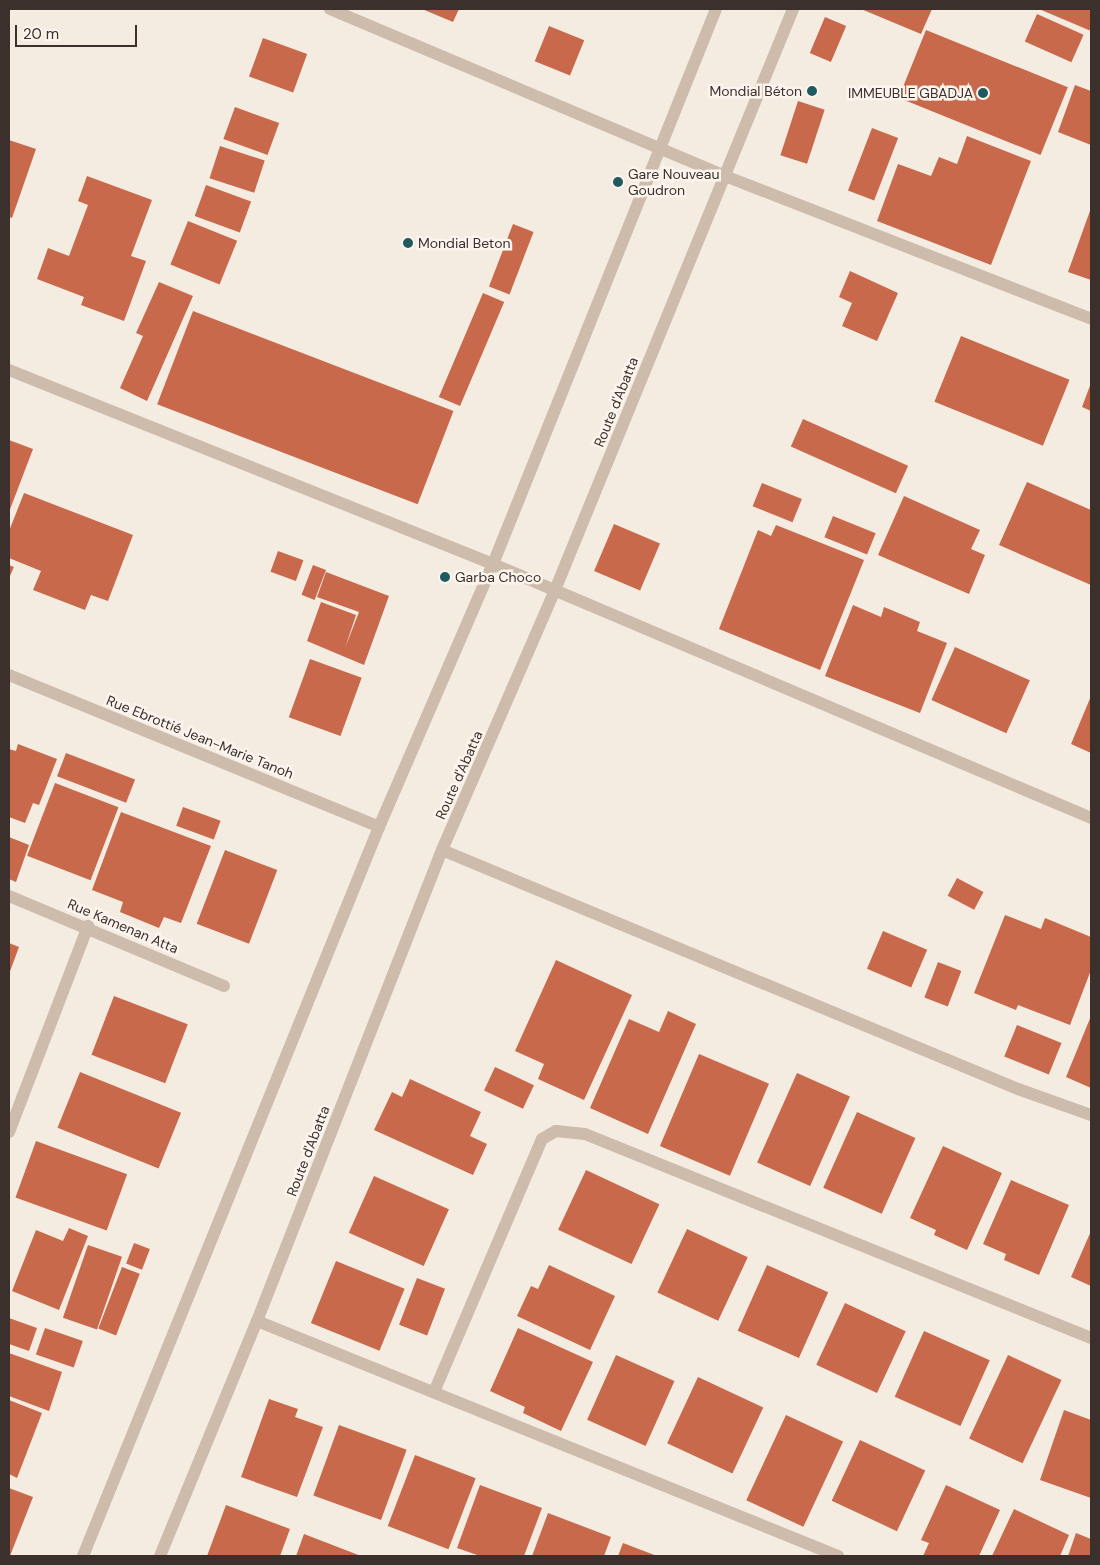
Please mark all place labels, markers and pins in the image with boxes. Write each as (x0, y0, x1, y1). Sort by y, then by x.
place label: Mondial Béton (710, 83, 802, 99)
marker: Mondial Béton (806, 85, 818, 97)
place label: IMMEUBLE GBADJA (848, 85, 973, 101)
marker: IMMEUBLE GBADJA (977, 87, 989, 99)
place label: Gare Nouveau Goudron (628, 166, 719, 198)
marker: Gare Nouveau Goudron (612, 176, 624, 188)
place label: Mondial Beton (418, 235, 510, 251)
marker: Mondial Beton (402, 237, 414, 249)
place label: Garba Choco (455, 569, 541, 585)
marker: Garba Choco (439, 571, 451, 583)

